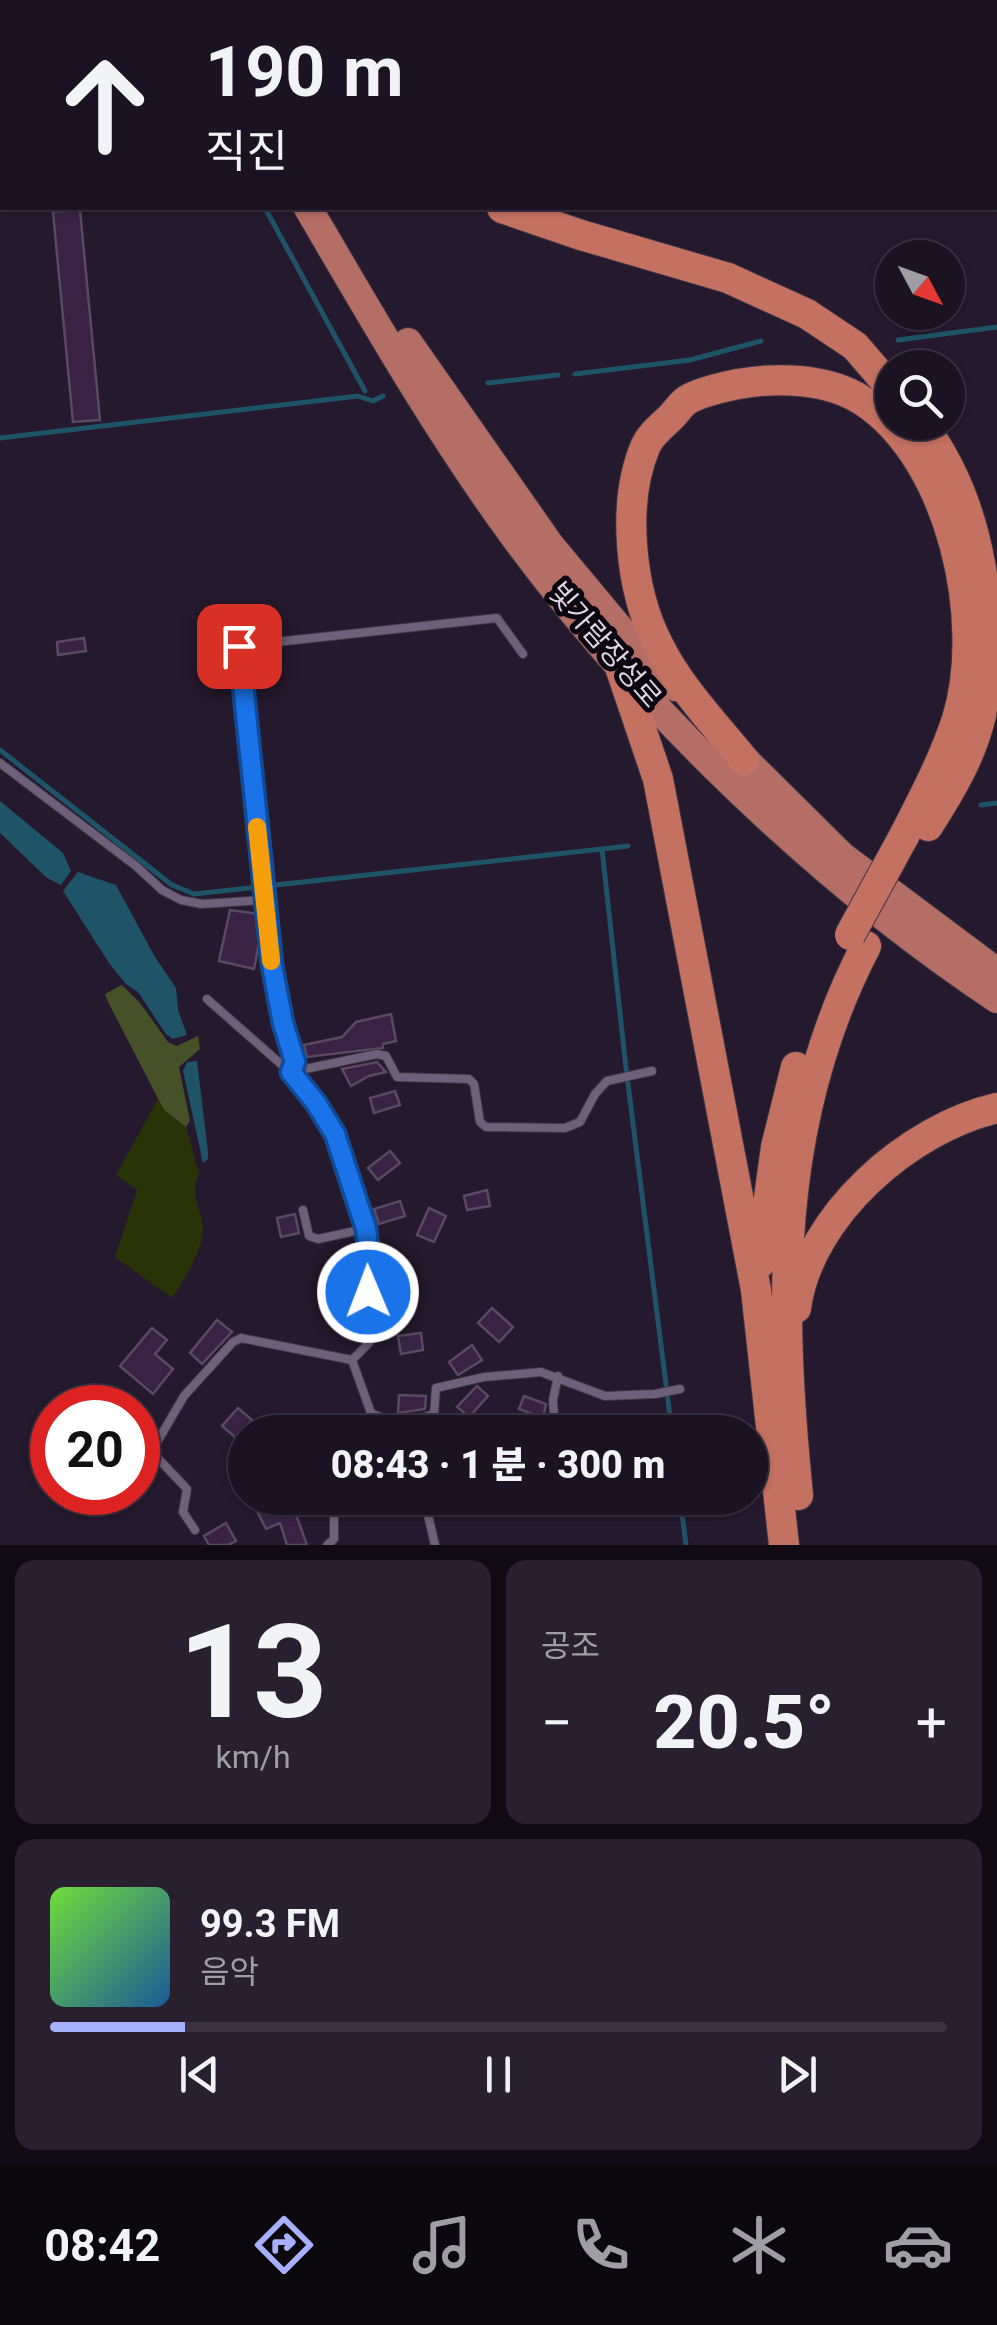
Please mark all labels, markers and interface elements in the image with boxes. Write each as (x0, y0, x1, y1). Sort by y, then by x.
text: 190 m (205, 31, 404, 113)
icon: ahead (40, 40, 170, 170)
text: 직진 (205, 125, 288, 178)
north arrow (875, 240, 965, 330)
map controls (875, 240, 965, 440)
button: search (875, 350, 965, 440)
street label: 빛가람장성로 (542, 576, 668, 714)
pin (197, 604, 282, 689)
icon: arrive (212, 619, 267, 674)
position arrow (316, 1240, 420, 1344)
speed limit sign: 20 (30, 1385, 160, 1515)
text: 08:43 · 1 분 · 300 m (331, 1443, 665, 1487)
text: 13 (178, 1596, 328, 1749)
text: 공조 (541, 1627, 600, 1665)
text: 20.5° (653, 1678, 835, 1766)
text: − (541, 1691, 572, 1755)
text: + (916, 1691, 947, 1755)
text: km/h (215, 1738, 291, 1776)
text: 99.3 FM (200, 1902, 340, 1946)
text: 음악 (200, 1953, 259, 1991)
icon: previous (172, 2047, 227, 2102)
icon: pause (471, 2047, 526, 2102)
icon: next (770, 2047, 825, 2102)
icon: directions (249, 2210, 319, 2280)
icon: music (407, 2210, 477, 2280)
icon: phone (566, 2210, 636, 2280)
icon: climate (724, 2210, 794, 2280)
icon: car (883, 2210, 953, 2280)
text: 08:42 (44, 2219, 160, 2272)

